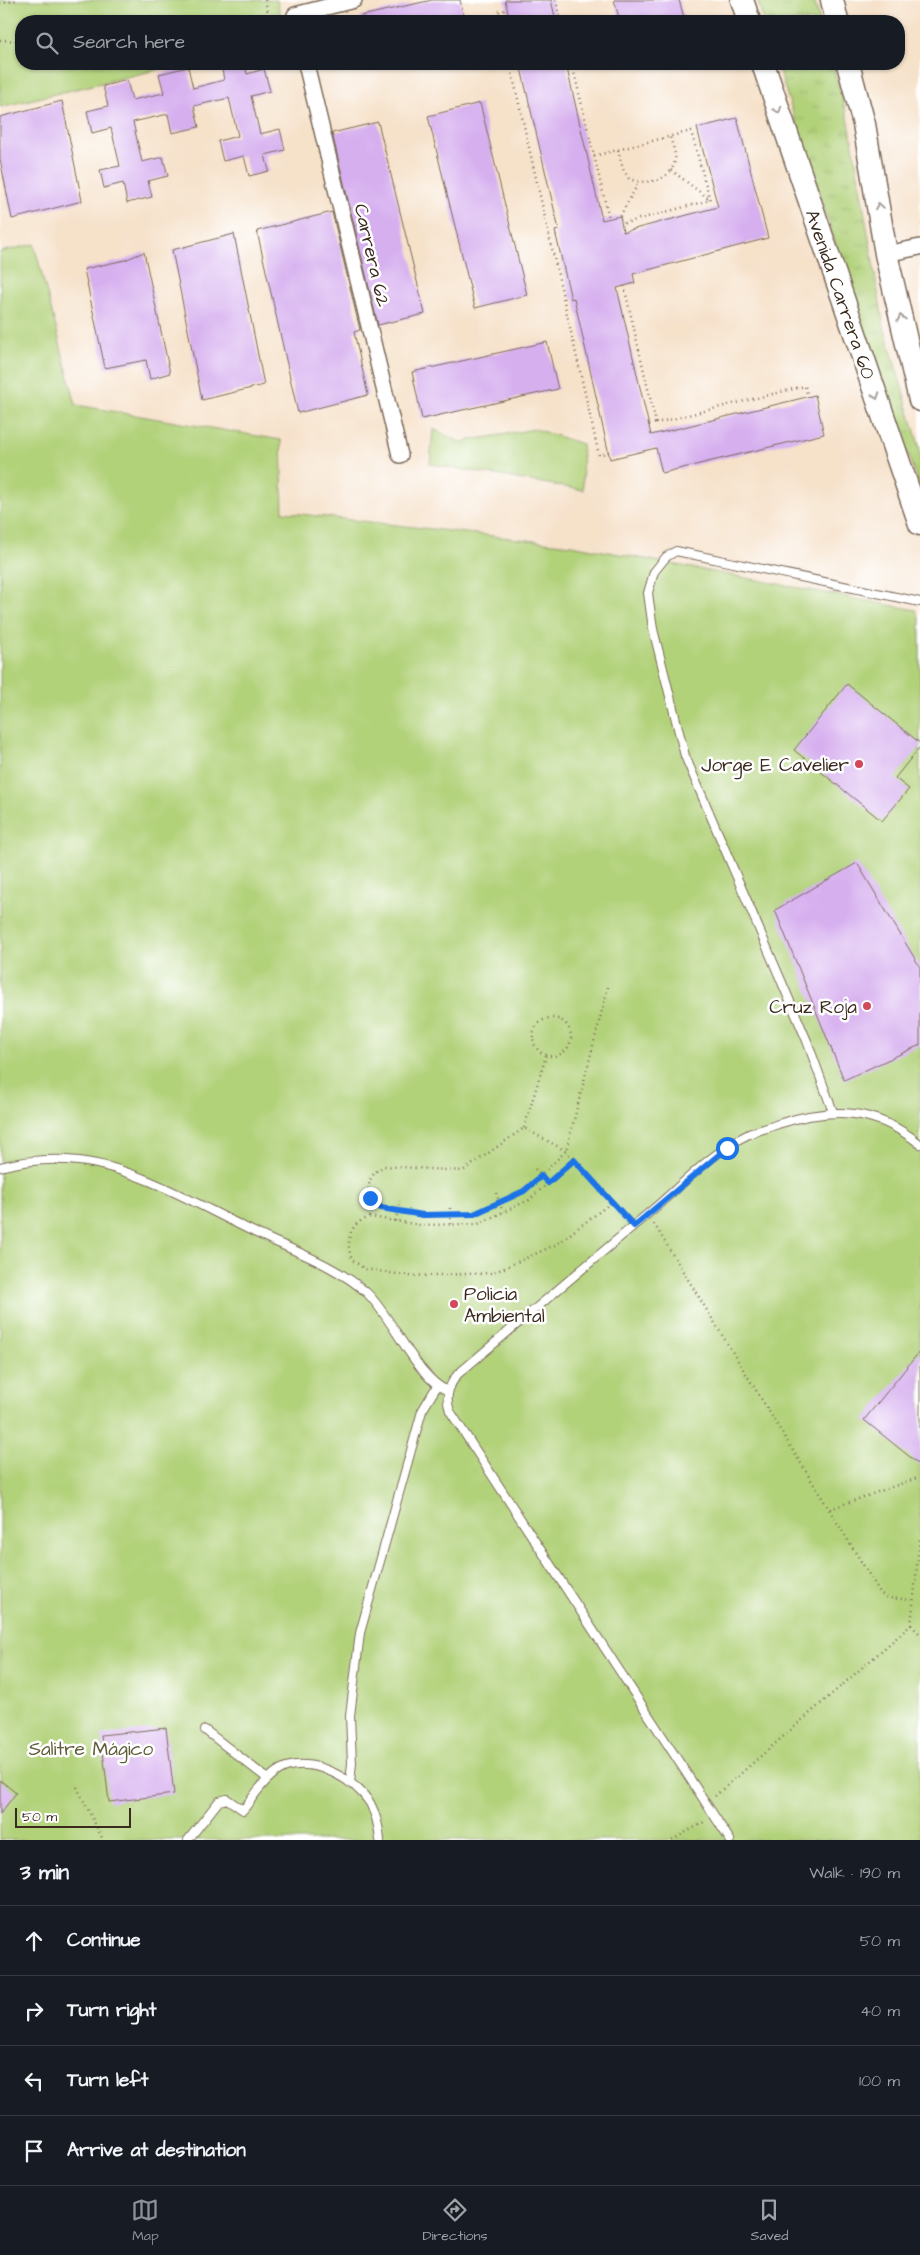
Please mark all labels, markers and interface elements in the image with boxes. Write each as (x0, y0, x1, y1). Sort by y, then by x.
search box (15, 15, 905, 70)
icon: search (33, 29, 61, 57)
text: Search here (73, 29, 185, 56)
one-way arrow (773, 105, 783, 114)
street label: Carrera 62 (347, 201, 397, 310)
one-way arrow (874, 202, 884, 211)
street label: Avenida Carrera 60 (798, 206, 881, 383)
one-way arrow (896, 314, 907, 323)
one-way arrow (870, 392, 880, 400)
place label: Jorge E Cavelier (701, 752, 850, 780)
marker: Jorge E Cavelier (853, 758, 865, 770)
place label: Cruz Roja (769, 994, 857, 1021)
marker: Cruz Roja (861, 1000, 873, 1012)
route start (716, 1137, 739, 1160)
route end (359, 1187, 382, 1210)
place label: Policia Ambiental (464, 1281, 545, 1330)
marker: Policia Ambiental (448, 1298, 460, 1310)
park label: Salitre Mágico (29, 1736, 154, 1764)
scale bar (15, 1805, 131, 1828)
text: 50 m (22, 1807, 57, 1827)
text: 3 min (20, 1858, 69, 1887)
text: Walk · 190 m (809, 1862, 900, 1884)
icon: ahead (20, 1927, 48, 1955)
text: Continue (67, 1927, 141, 1954)
text: 50 m (860, 1930, 900, 1952)
icon: right (20, 1997, 48, 2025)
text: Turn right (67, 1997, 156, 2024)
text: 40 m (860, 2000, 900, 2022)
icon: left (20, 2067, 48, 2095)
text: Turn left (67, 2067, 148, 2094)
text: 100 m (859, 2070, 900, 2092)
icon: arrive (20, 2137, 48, 2165)
text: Arrive at destination (67, 2137, 246, 2164)
tab: Map (131, 2196, 159, 2246)
tab: Directions (422, 2196, 487, 2246)
tab: Saved (750, 2196, 789, 2246)

